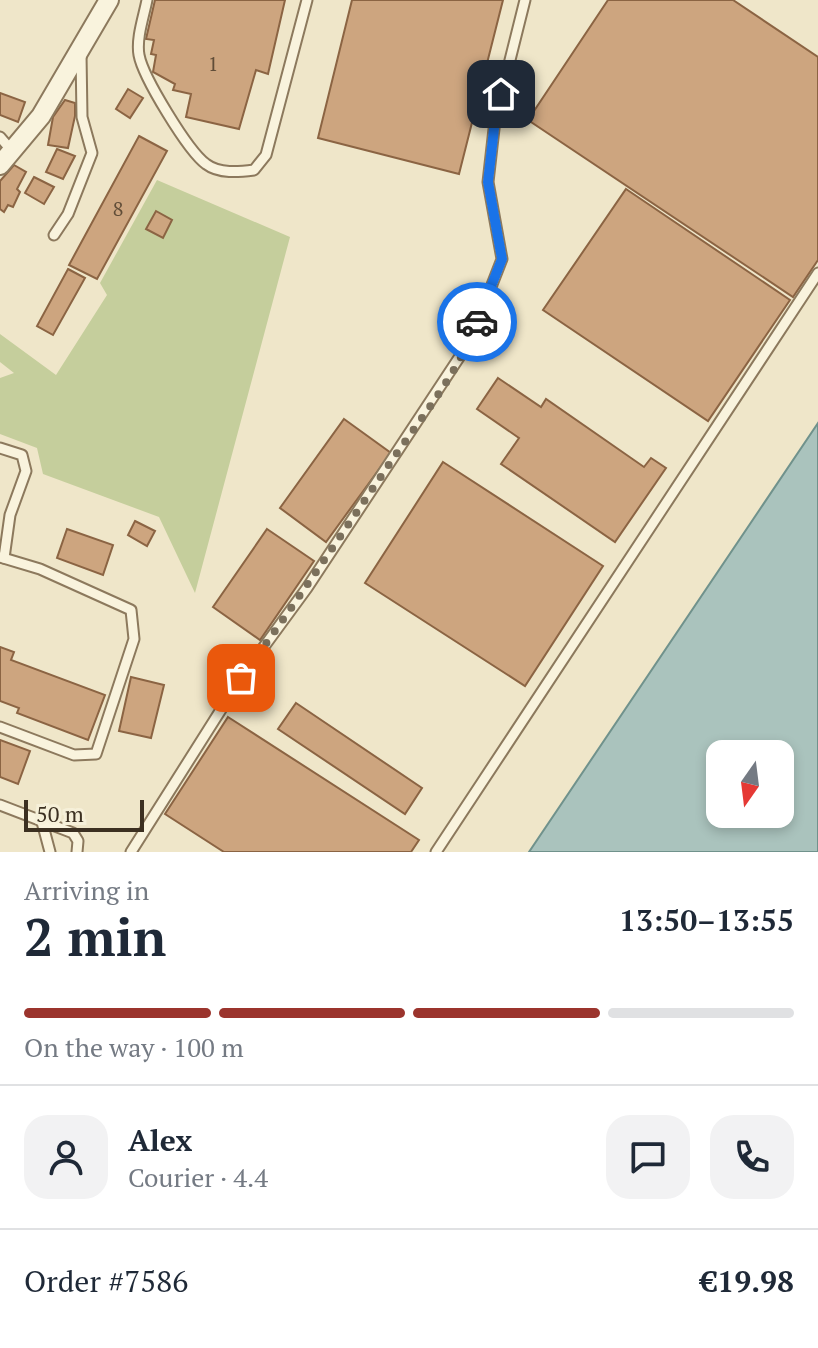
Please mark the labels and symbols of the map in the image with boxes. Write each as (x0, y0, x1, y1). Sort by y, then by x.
house number: 1 (208, 50, 218, 77)
pin (467, 60, 535, 128)
house number: 8 (113, 195, 123, 222)
courier (437, 282, 517, 362)
pin (207, 644, 275, 712)
north arrow (706, 740, 794, 828)
scale bar (24, 796, 144, 832)

